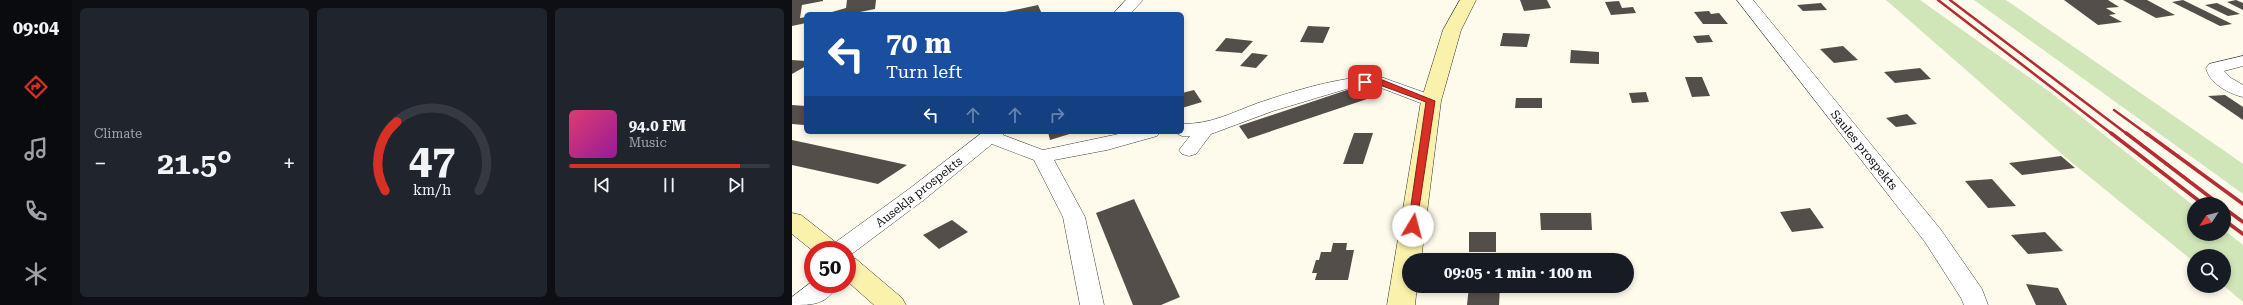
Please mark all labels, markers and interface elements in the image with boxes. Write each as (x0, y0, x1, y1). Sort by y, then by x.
text: 09:04 (13, 17, 59, 38)
text: 70 m (886, 27, 951, 60)
icon: left (820, 28, 872, 80)
text: Turn left (886, 61, 962, 82)
pin (1348, 65, 1382, 99)
icon: arrive (1354, 71, 1376, 93)
icon: directions (22, 73, 50, 101)
icon: left (920, 104, 942, 126)
icon: ahead (962, 104, 984, 126)
icon: ahead (1004, 104, 1026, 126)
icon: right (1046, 104, 1068, 126)
street label: Saules prospekts (1828, 107, 1901, 193)
text: 94.0 FM (629, 117, 686, 135)
text: Climate (94, 126, 142, 141)
text: 47 (409, 134, 455, 183)
icon: music (22, 135, 50, 163)
text: Music (629, 135, 667, 150)
text: 21.5° (157, 146, 232, 181)
text: − (94, 151, 106, 176)
text: + (283, 151, 295, 176)
street label: Ausekļa prospekts (873, 154, 966, 231)
icon: previous (591, 174, 613, 196)
icon: pause (658, 174, 680, 196)
icon: next (725, 174, 747, 196)
text: km/h (413, 181, 451, 197)
icon: phone (22, 197, 50, 225)
north arrow (2187, 197, 2231, 241)
map controls (2187, 197, 2231, 293)
position arrow (1392, 205, 1434, 247)
speed limit sign: 50 (804, 241, 856, 293)
button: search (2187, 249, 2231, 293)
icon: climate (22, 260, 50, 288)
text: 09:05 · 1 min · 100 m (1444, 264, 1592, 282)

